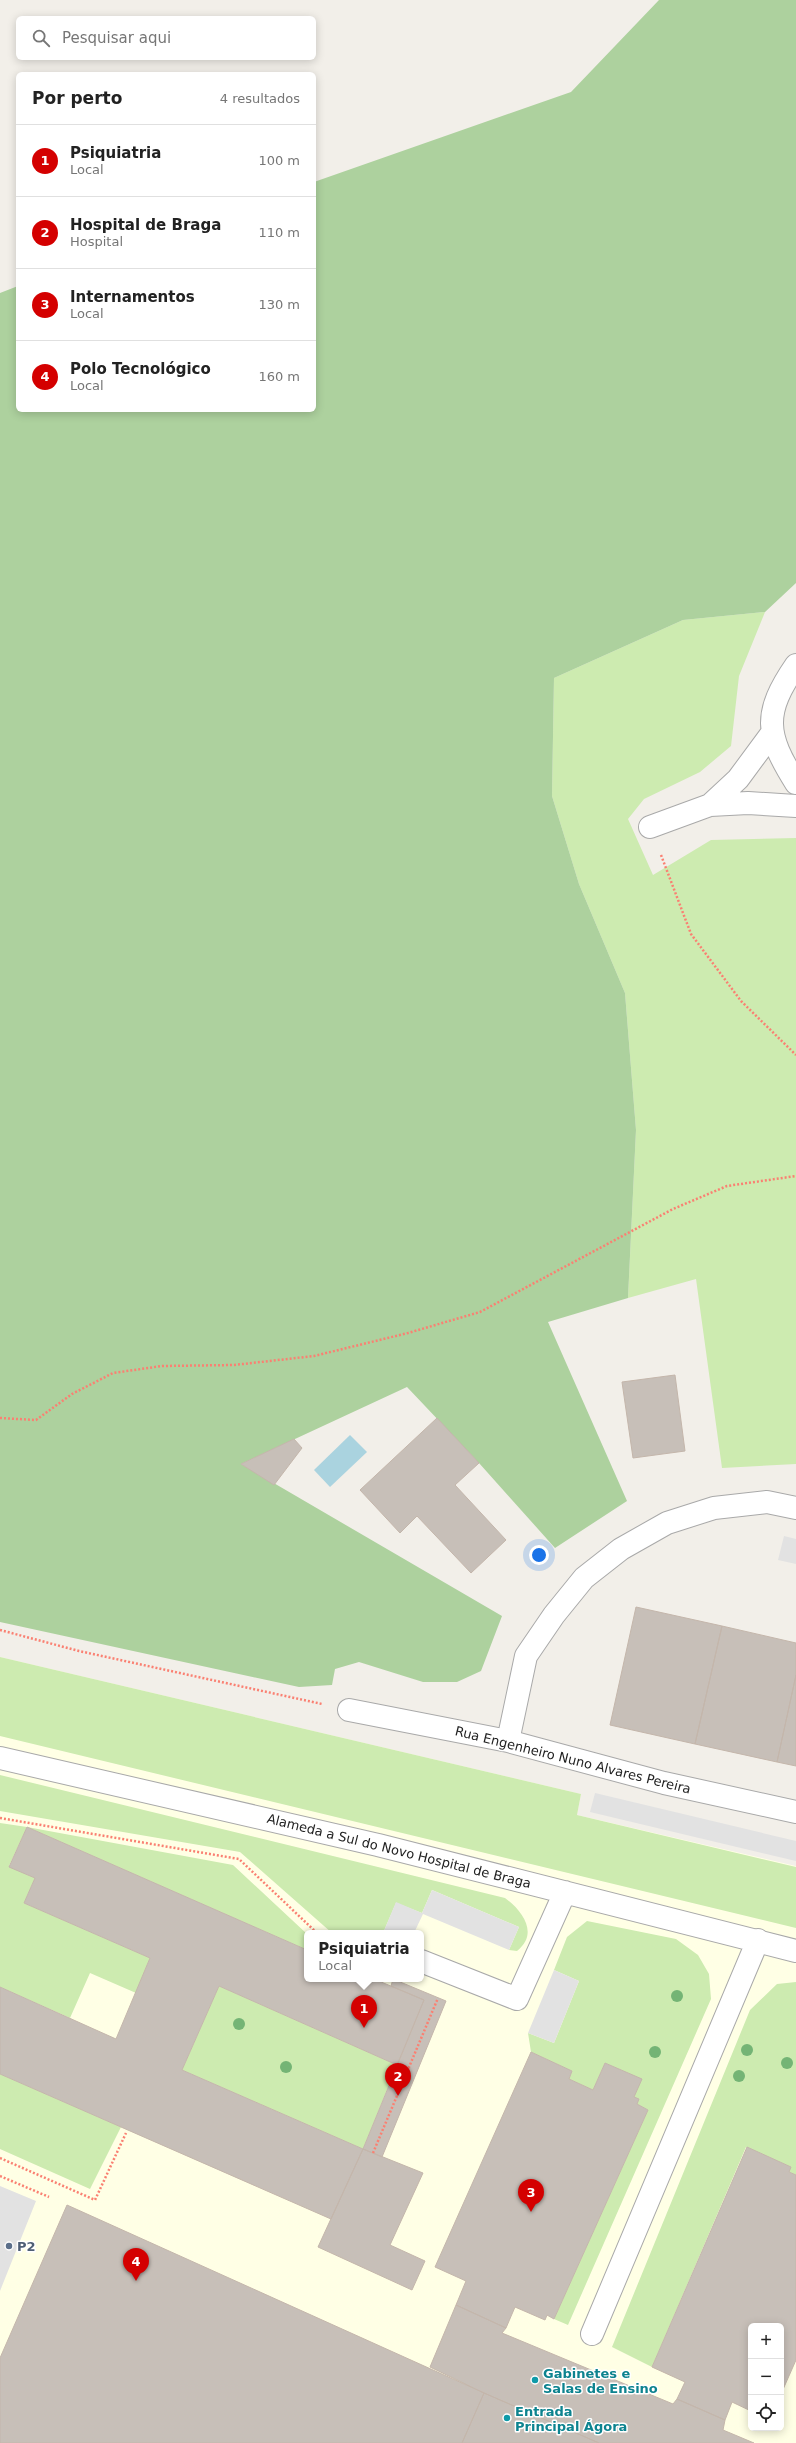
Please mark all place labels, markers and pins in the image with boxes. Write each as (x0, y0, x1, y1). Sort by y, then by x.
pin: 1 (351, 1995, 377, 2028)
pin: 2 (385, 2063, 411, 2096)
pin: 3 (518, 2179, 544, 2212)
place label: P2 (17, 2239, 36, 2254)
marker: P2 (4, 2241, 14, 2251)
pin: 4 (123, 2248, 149, 2281)
place label: Gabinetes e Salas de Ensino (543, 2366, 658, 2396)
marker: Gabinetes e Salas de Ensino (530, 2375, 540, 2385)
place label: Entrada Principal Ágora (515, 2404, 627, 2434)
marker: Entrada Principal Ágora (502, 2413, 512, 2423)

